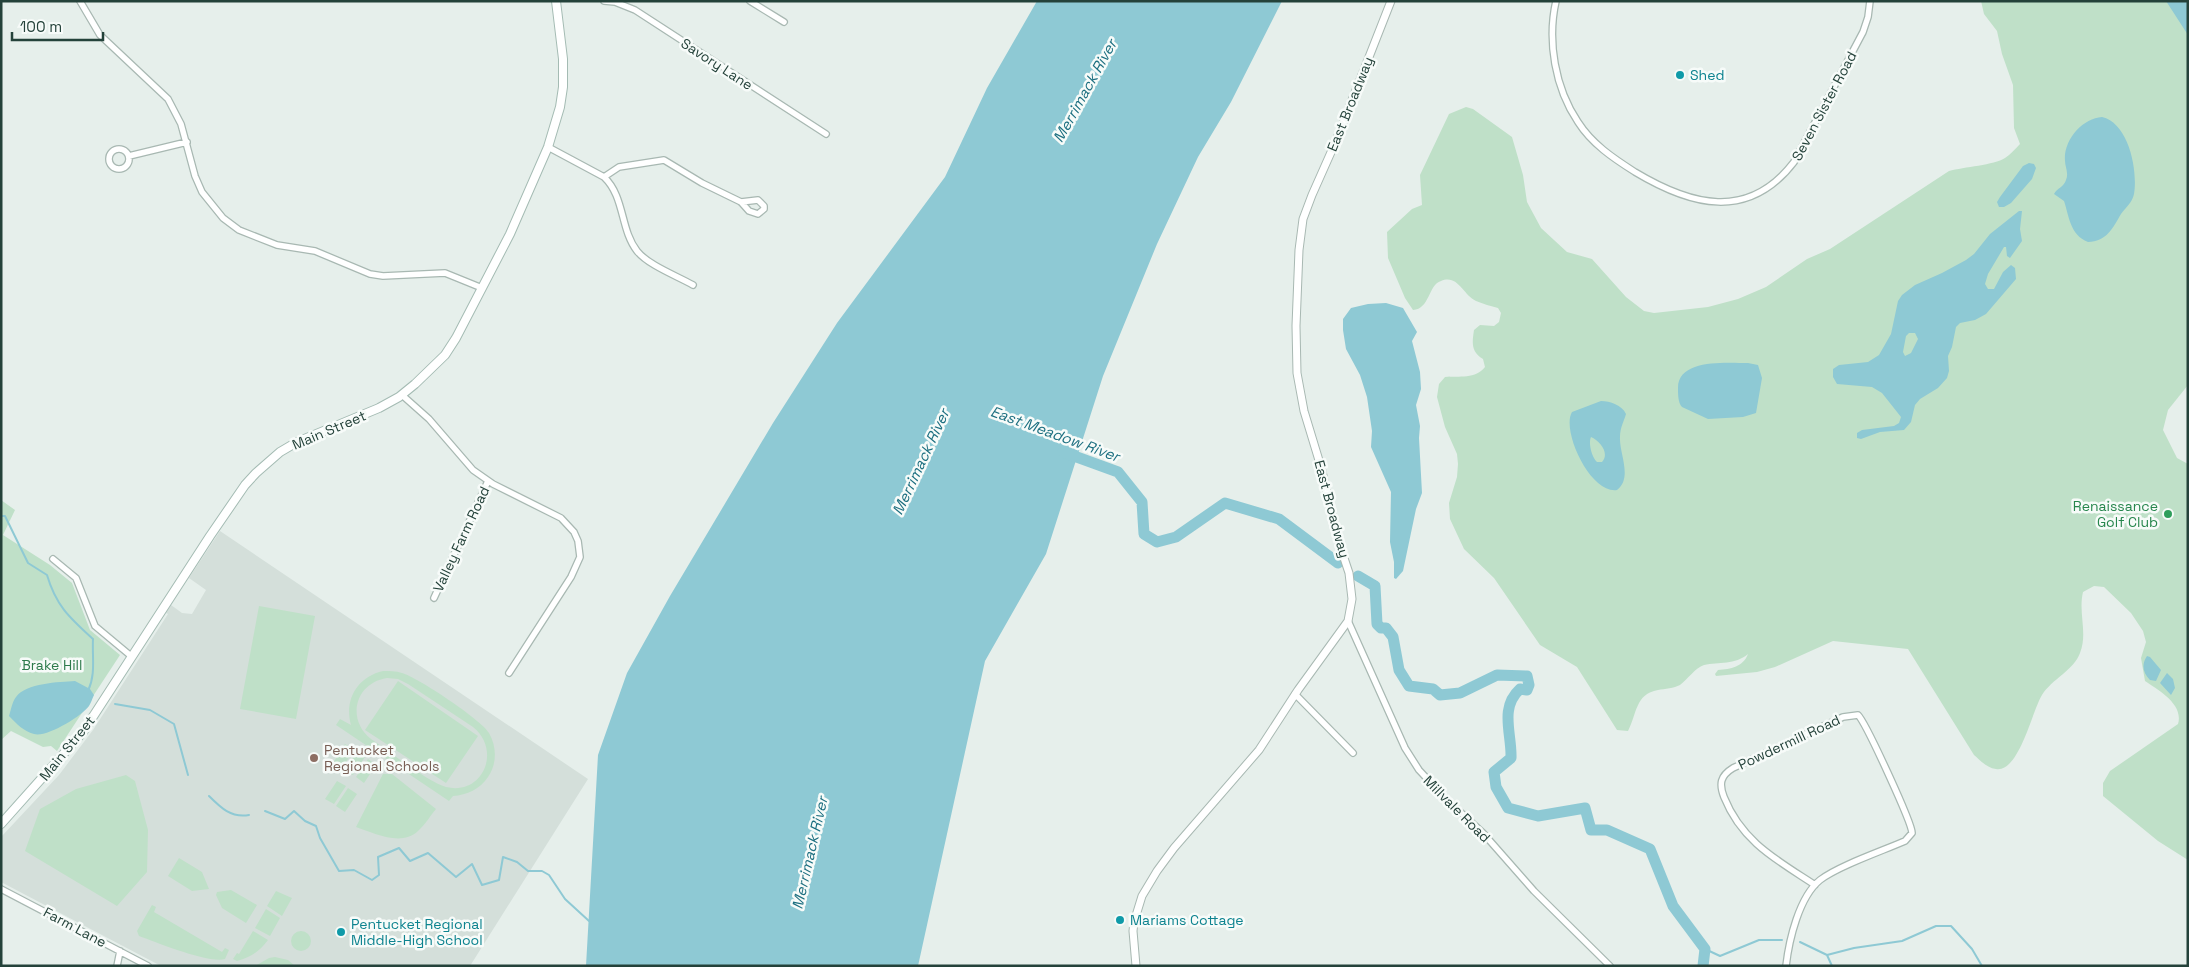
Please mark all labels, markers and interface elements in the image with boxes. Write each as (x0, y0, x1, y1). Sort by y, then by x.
scale bar (12, 10, 104, 42)
text: 100 m (20, 17, 62, 36)
street label: Savory Lane (678, 34, 756, 94)
water label: Merrimack River (1048, 35, 1121, 145)
street label: Seven Sister Road (1788, 48, 1860, 164)
street label: East Broadway (1323, 54, 1377, 154)
place label: Shed (1690, 66, 1724, 84)
marker: Shed (1674, 69, 1686, 81)
water label: East Meadow River (988, 401, 1124, 466)
water label: Merrimack River (888, 405, 954, 518)
street label: Main Street (289, 406, 369, 454)
street label: East Broadway (1310, 458, 1354, 560)
street label: Valley Farm Road (429, 483, 493, 595)
place label: Renaissance Golf Club (2073, 497, 2158, 531)
marker: Renaissance Golf Club (2162, 508, 2174, 520)
park label: Brake Hill (22, 656, 82, 674)
street label: Powdermill Road (1735, 710, 1843, 774)
street label: Main Street (35, 712, 99, 784)
place label: Pentucket Regional Schools (324, 741, 440, 775)
marker: Pentucket Regional Schools (308, 752, 320, 764)
street label: Millvale Road (1420, 772, 1494, 846)
water label: Merrimack River (787, 794, 832, 911)
street label: Farm Lane (40, 903, 110, 951)
place label: Mariams Cottage (1130, 911, 1244, 929)
marker: Mariams Cottage (1114, 914, 1126, 926)
place label: Pentucket Regional Middle-High School (351, 915, 483, 949)
marker: Pentucket Regional Middle-High School (335, 926, 347, 938)

